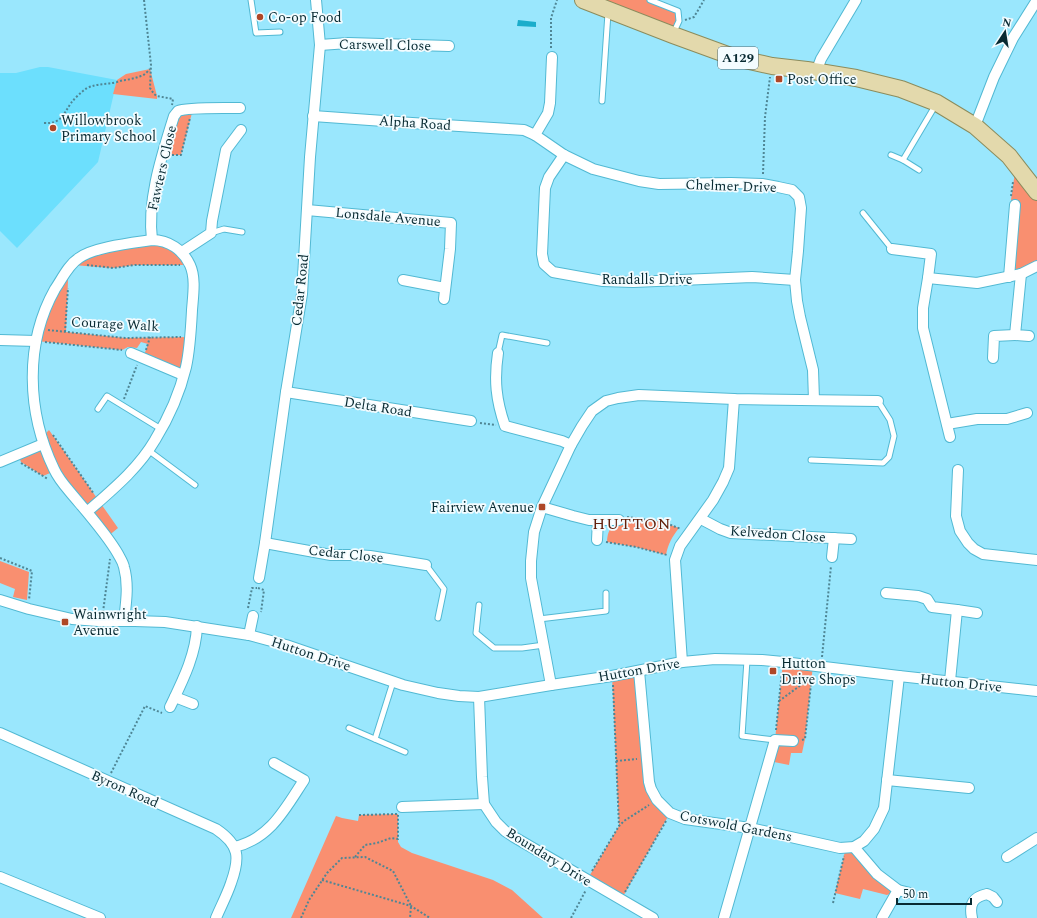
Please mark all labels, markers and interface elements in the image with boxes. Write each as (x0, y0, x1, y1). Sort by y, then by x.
place label: Co-op Food (268, 7, 342, 28)
marker: Co-op Food (255, 12, 265, 22)
north arrow (985, 12, 1025, 52)
text: N (1001, 13, 1013, 32)
street label: Carswell Close (339, 34, 432, 56)
road number: A129 (718, 47, 758, 69)
place label: Post Office (787, 69, 857, 90)
marker: Post Office (774, 74, 784, 84)
place label: Willowbrook Primary School (61, 110, 156, 147)
street label: Alpha Road (378, 110, 452, 136)
marker: Willowbrook Primary School (48, 123, 58, 133)
street label: Fawters Close (142, 123, 182, 213)
street label: Chelmer Drive (685, 174, 777, 198)
street label: Lonsdale Avenue (334, 202, 442, 232)
street label: Cedar Road (286, 253, 314, 327)
street label: Randalls Drive (601, 269, 693, 290)
street label: Courage Walk (71, 311, 160, 337)
street label: Delta Road (342, 391, 414, 423)
place label: Fairview Avenue (431, 497, 534, 518)
marker: Fairview Avenue (537, 502, 547, 512)
district label: HUTTON (592, 512, 672, 536)
street label: Kelvedon Close (729, 520, 827, 548)
street label: Cedar Close (307, 540, 385, 568)
place label: Wainwright Avenue (73, 604, 147, 641)
marker: Wainwright Avenue (60, 617, 70, 627)
street label: Hutton Drive (268, 631, 354, 677)
street label: Hutton Drive (596, 652, 682, 688)
place label: Hutton Drive Shops (781, 653, 856, 690)
marker: Hutton Drive Shops (768, 666, 778, 676)
street label: Hutton Drive (919, 668, 1003, 698)
street label: Byron Road (88, 765, 162, 813)
street label: Cotswold Gardens (678, 805, 794, 847)
street label: Boundary Drive (502, 822, 596, 892)
scale bar (897, 880, 971, 906)
text: 50 m (903, 885, 928, 904)

